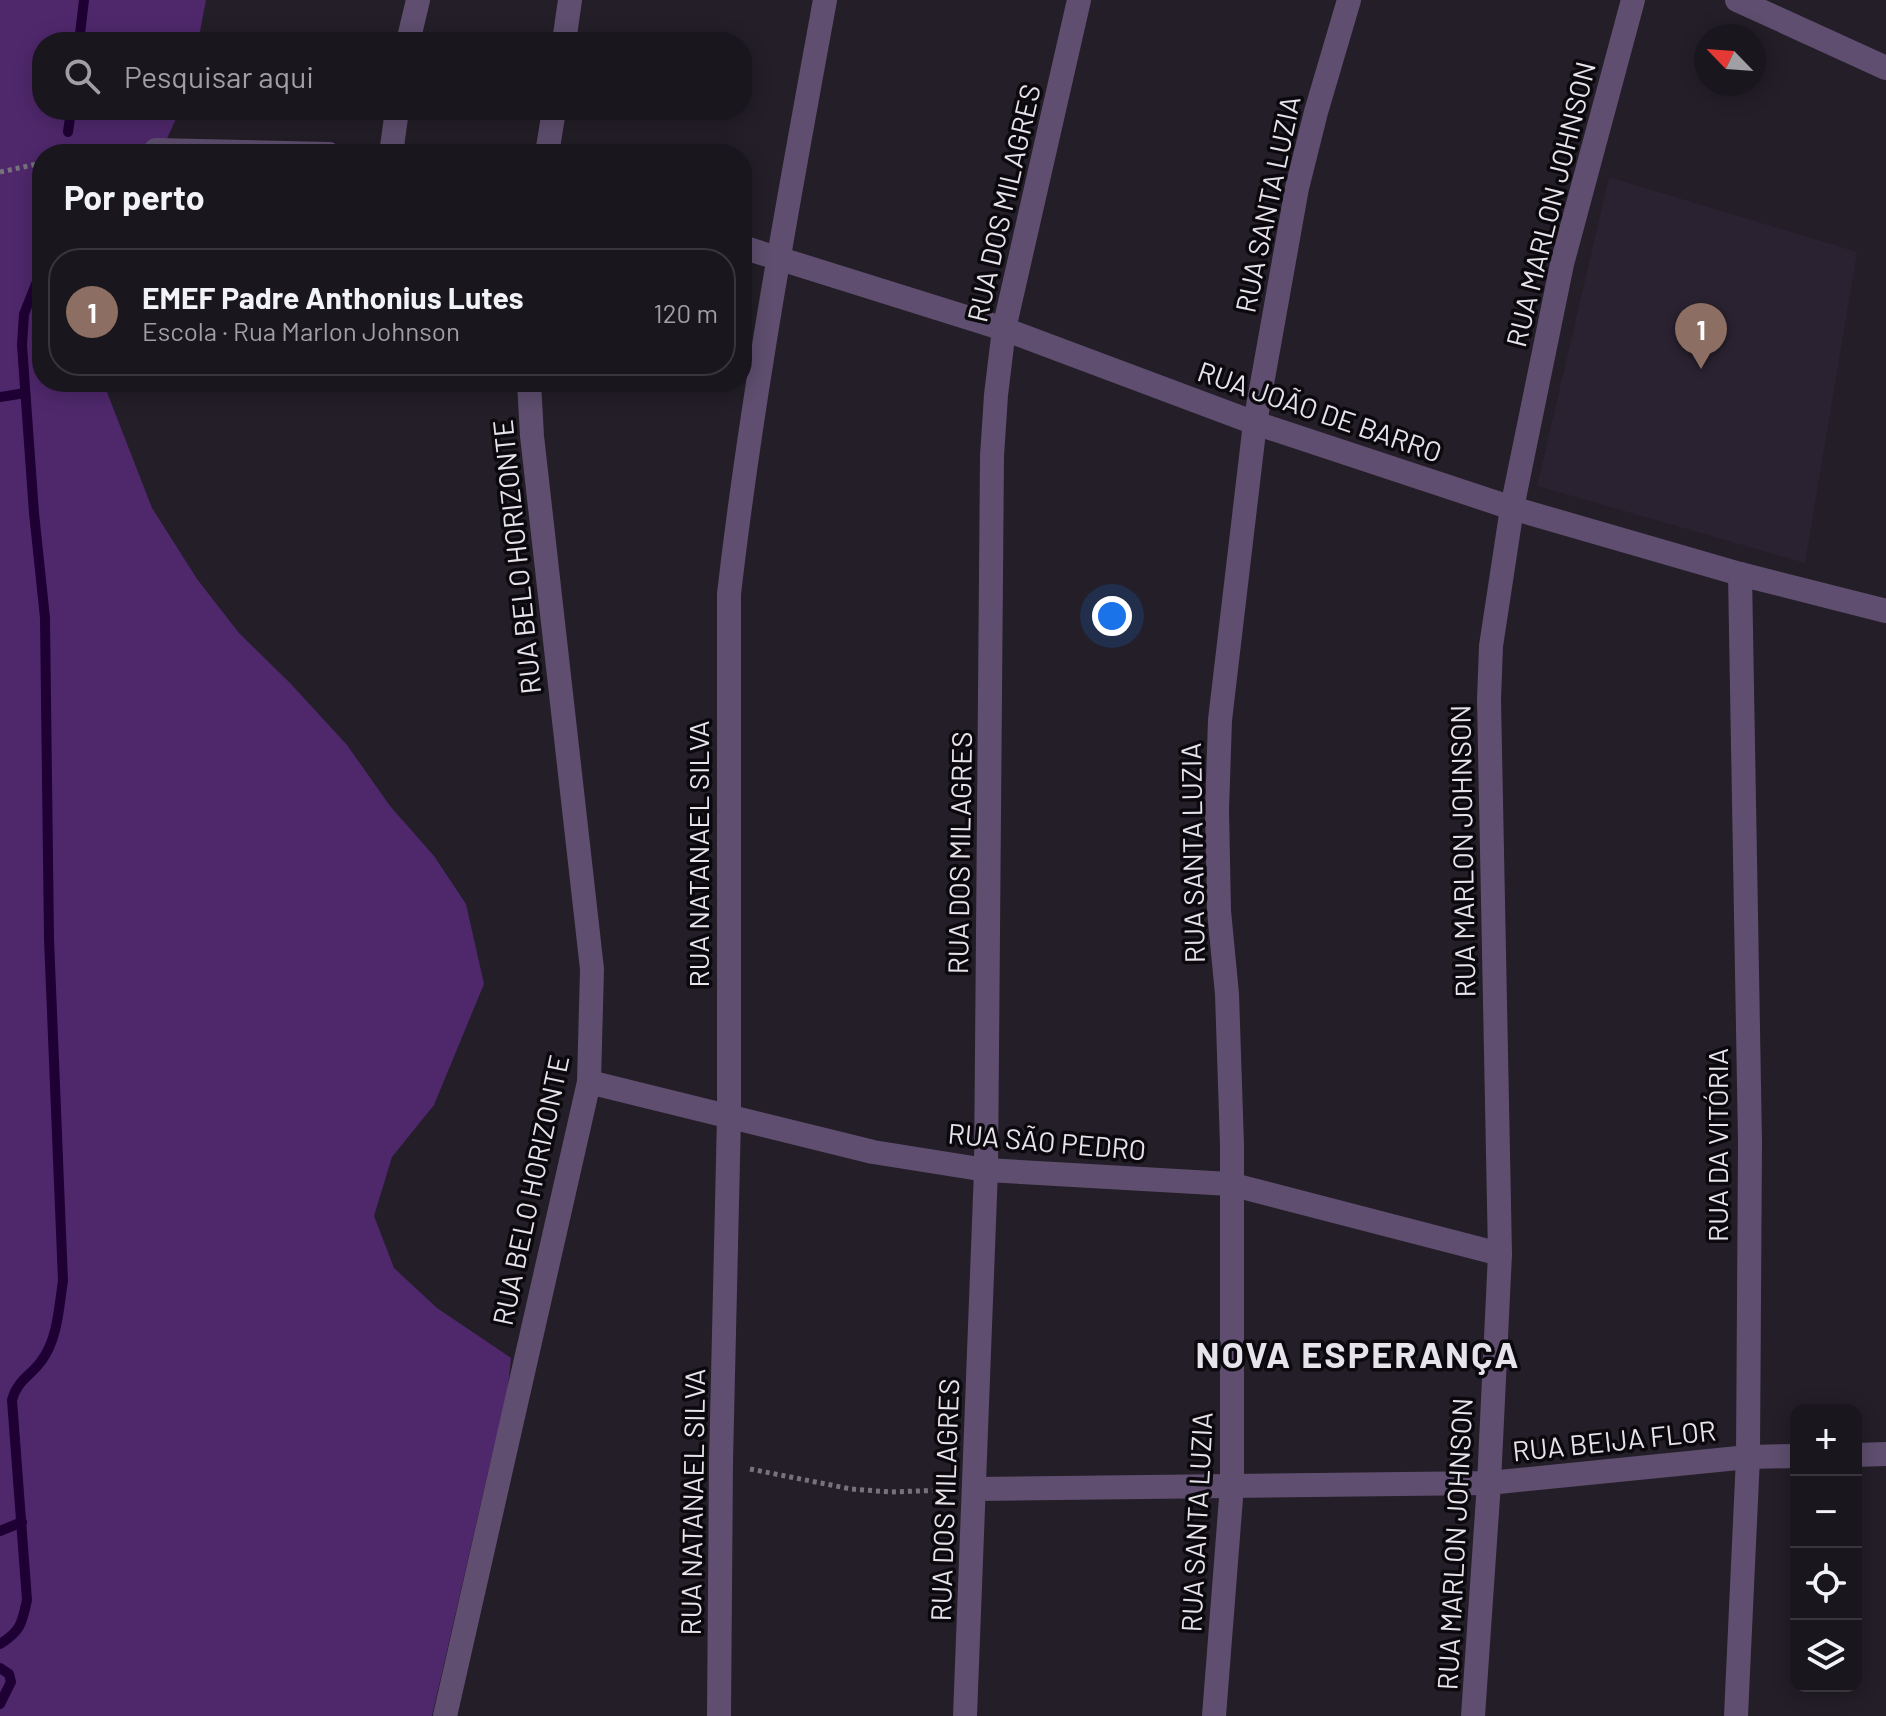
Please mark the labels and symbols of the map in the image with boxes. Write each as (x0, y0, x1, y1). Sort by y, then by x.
north arrow (1694, 24, 1766, 96)
street label: RUA MARLON JOHNSON (1498, 58, 1602, 350)
street label: RUA DOS MILAGRES (959, 81, 1047, 325)
street label: RUA SANTA LUZIA (1227, 93, 1307, 315)
pin: 1 (1675, 303, 1727, 369)
street label: RUA JOÃO DE BARRO (1193, 353, 1447, 469)
street label: RUA BELO HORIZONTE (485, 418, 547, 696)
your location (1092, 596, 1132, 636)
street label: RUA MARLON JOHNSON (1442, 704, 1482, 998)
street label: RUA NATANAEL SILVA (681, 720, 715, 988)
street label: RUA DOS MILAGRES (940, 731, 978, 975)
street label: RUA SANTA LUZIA (1173, 742, 1211, 964)
street label: RUA DA VITÓRIA (1700, 1048, 1734, 1242)
street label: RUA BELO HORIZONTE (485, 1052, 575, 1328)
street label: RUA SÃO PEDRO (946, 1115, 1148, 1167)
district label: NOVA ESPERANÇA (1195, 1332, 1521, 1375)
street label: RUA NATANAEL SILVA (673, 1368, 711, 1636)
street label: RUA DOS MILAGRES (923, 1378, 965, 1622)
street label: RUA MARLON JOHNSON (1429, 1397, 1479, 1691)
street label: RUA SANTA LUZIA (1173, 1411, 1219, 1633)
street label: RUA BEIJA FLOR (1511, 1412, 1717, 1468)

